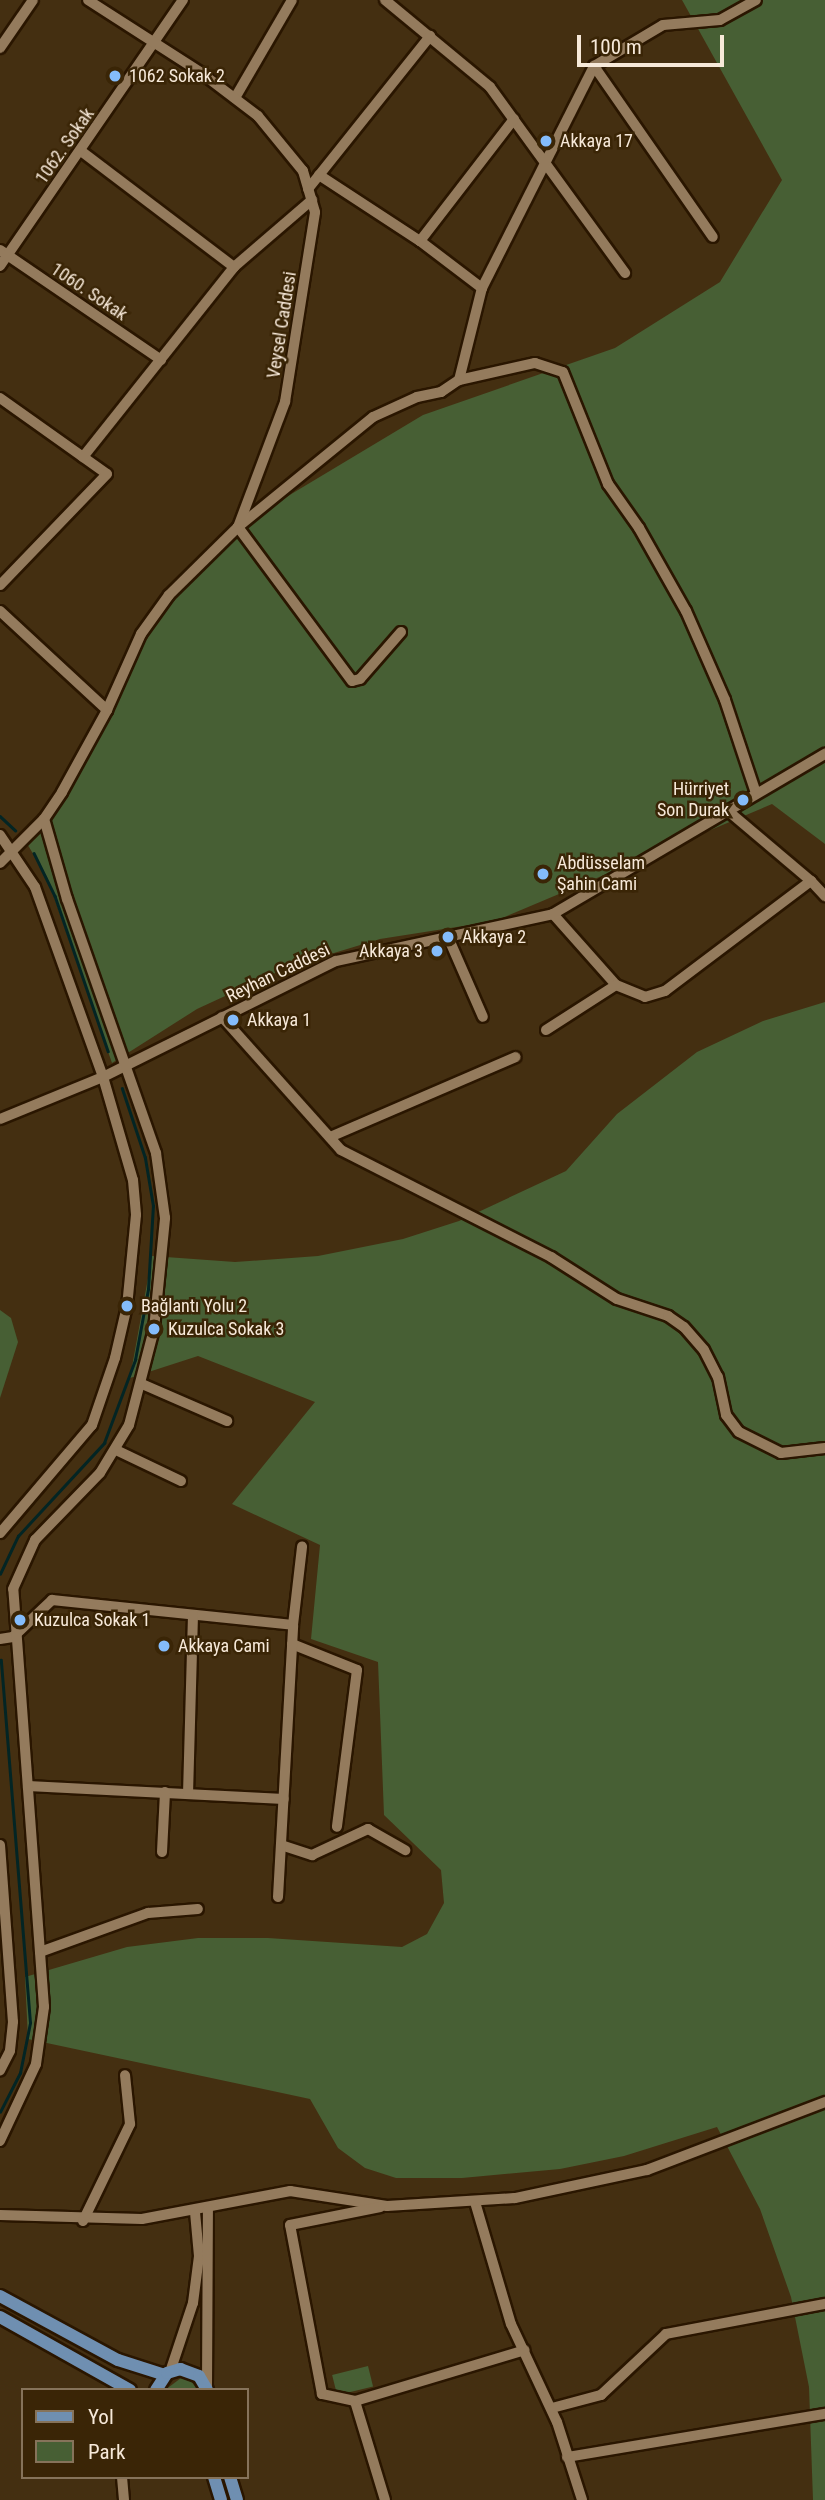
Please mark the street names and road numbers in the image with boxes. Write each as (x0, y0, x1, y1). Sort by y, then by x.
street label: 1062. Sokak (31, 104, 99, 188)
street label: 1060. Sokak (47, 259, 131, 325)
street label: Veysel Caddesi (263, 270, 301, 380)
street label: Reyhan Caddesi (222, 939, 334, 1007)

